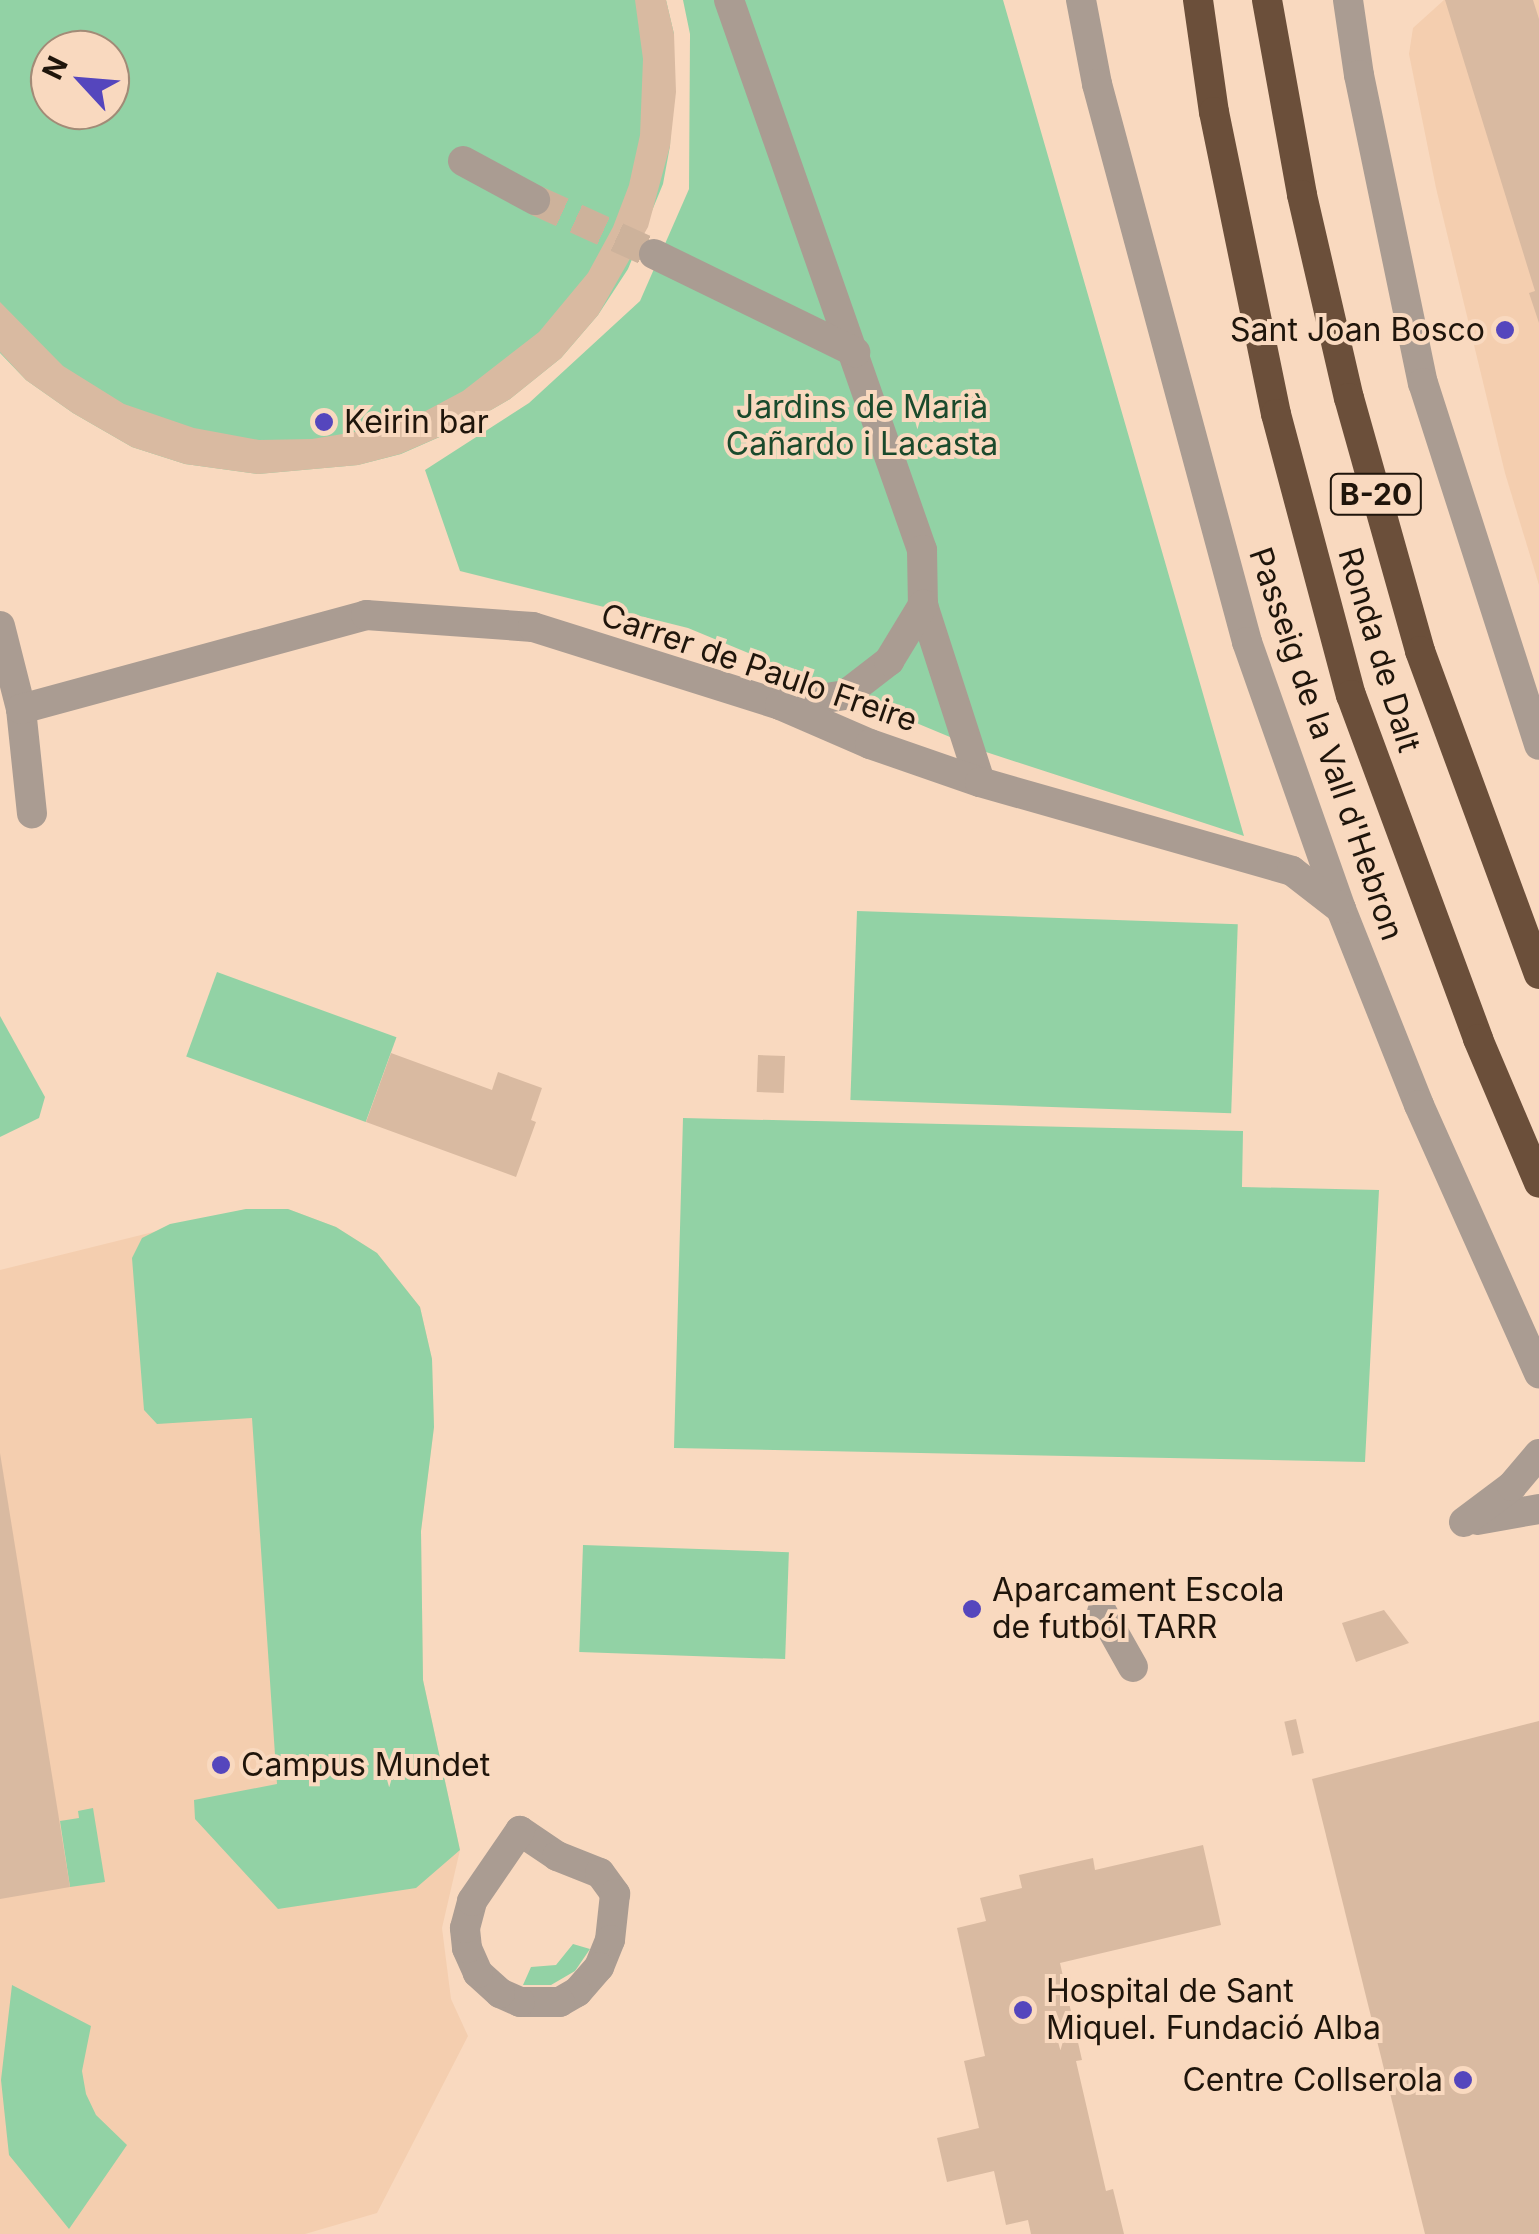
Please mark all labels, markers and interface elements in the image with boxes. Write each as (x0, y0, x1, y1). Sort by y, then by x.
north arrow (30, 30, 130, 130)
text: N (35, 51, 75, 85)
place label: Sant Joan Bosco (1230, 311, 1485, 349)
marker: Sant Joan Bosco (1494, 319, 1516, 341)
park label: Jardins de Marià Cañardo i Lacasta (726, 389, 998, 464)
place label: Keirin bar (344, 403, 489, 441)
marker: Keirin bar (313, 411, 335, 433)
road number: B-20 (1328, 469, 1424, 519)
street label: Passeig de la Vall d'Hebron (1241, 543, 1411, 945)
street label: Ronda de Dalt (1330, 543, 1428, 757)
street label: Carrer de Paulo Freire (596, 596, 922, 740)
place label: Aparcament Escola de futból TARR (992, 1572, 1284, 1647)
marker: Aparcament Escola de futból TARR (961, 1598, 983, 1620)
place label: Campus Mundet (241, 1746, 490, 1784)
marker: Campus Mundet (210, 1754, 232, 1776)
place label: Hospital de Sant Miquel. Fundació Alba (1046, 1973, 1381, 2048)
marker: Hospital de Sant Miquel. Fundació Alba (1010, 1997, 1036, 2023)
place label: Centre Collserola (1182, 2061, 1443, 2099)
marker: Centre Collserola (1452, 2069, 1474, 2091)

